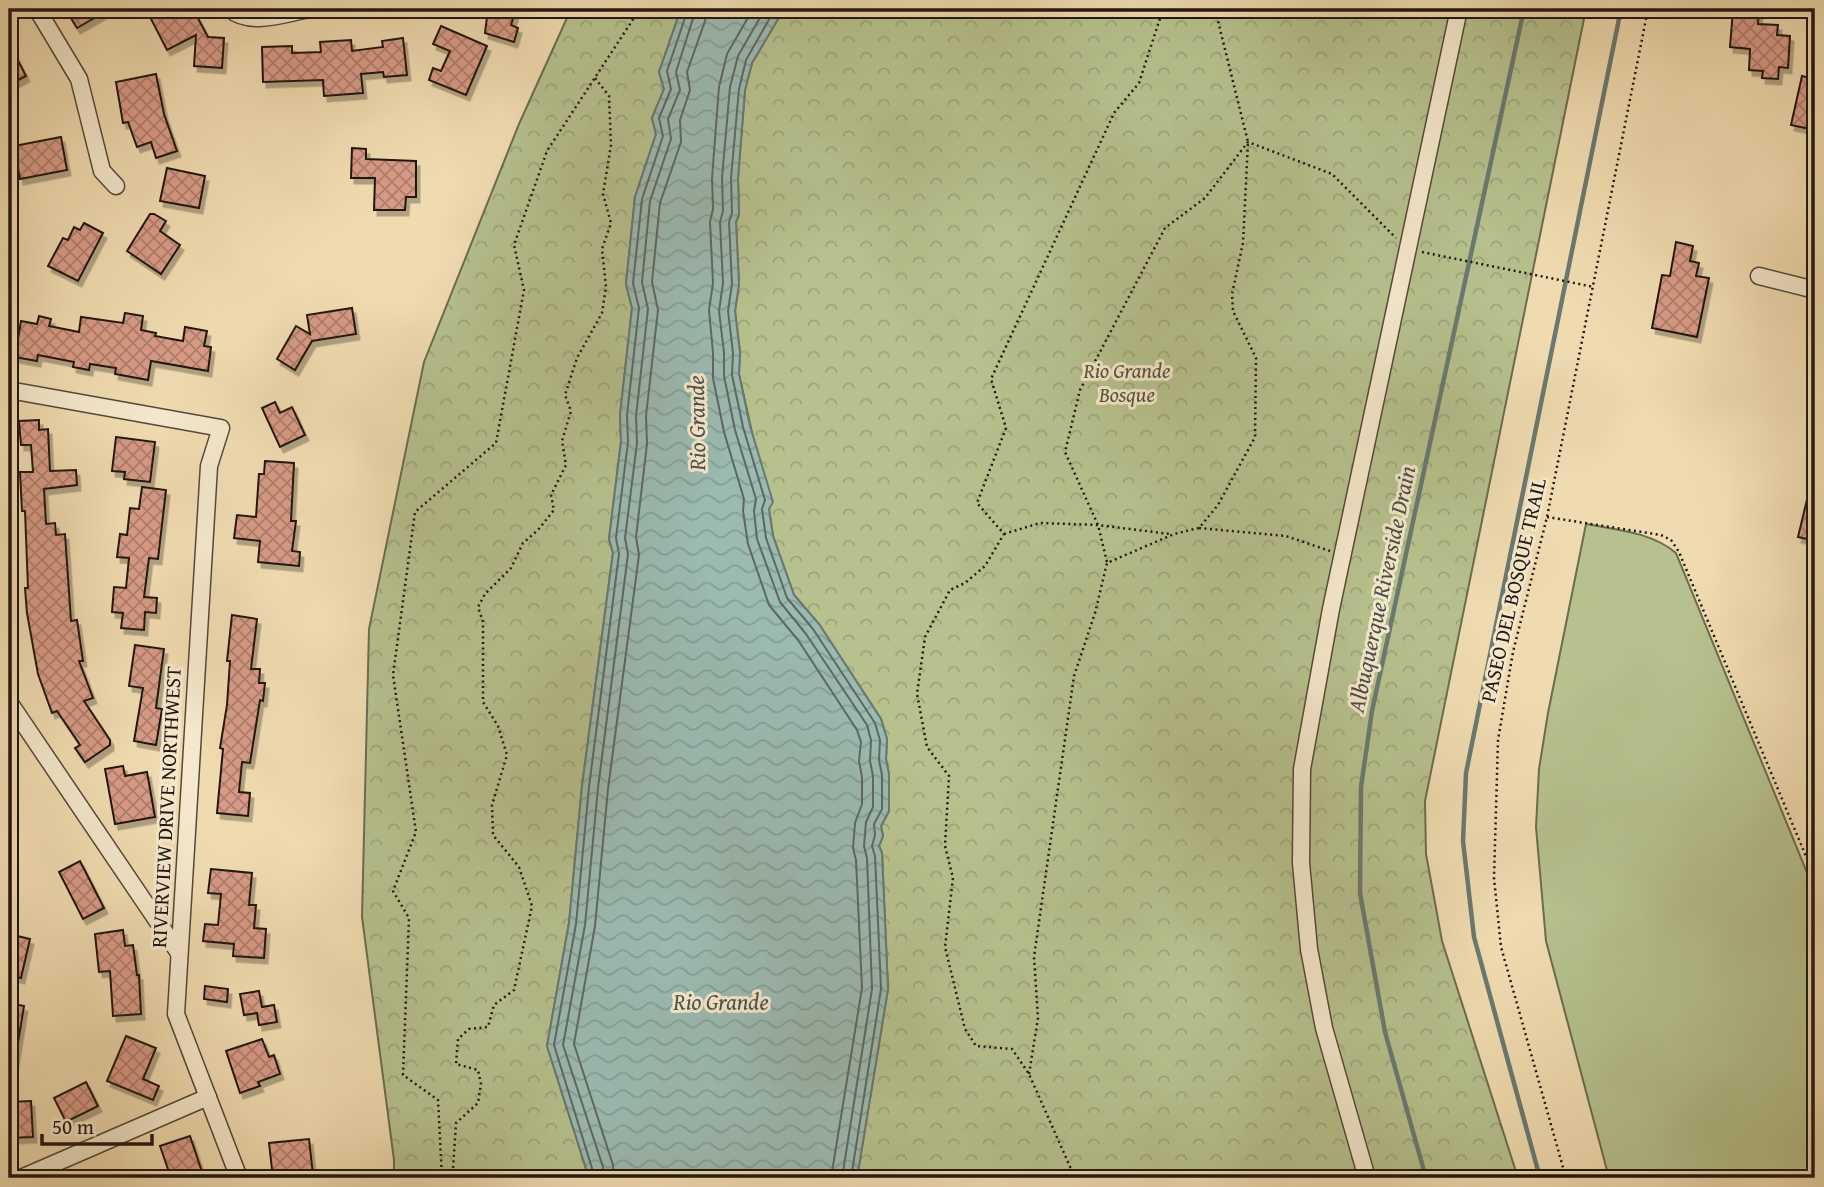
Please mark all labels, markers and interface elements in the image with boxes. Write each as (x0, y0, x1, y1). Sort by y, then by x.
park label: Rio Grande Bosque (1082, 355, 1171, 410)
water label: Rio Grande (679, 375, 713, 472)
water label: Albuquerque Riverside Drain (1339, 462, 1423, 716)
street label: PASEO DEL BOSQUE TRAIL (1472, 475, 1554, 705)
street label: RIVERVIEW DRIVE NORTHWEST (143, 665, 189, 949)
water label: Rio Grande (672, 985, 769, 1018)
scale bar (42, 1103, 152, 1147)
text: 50 m (52, 1111, 94, 1142)

